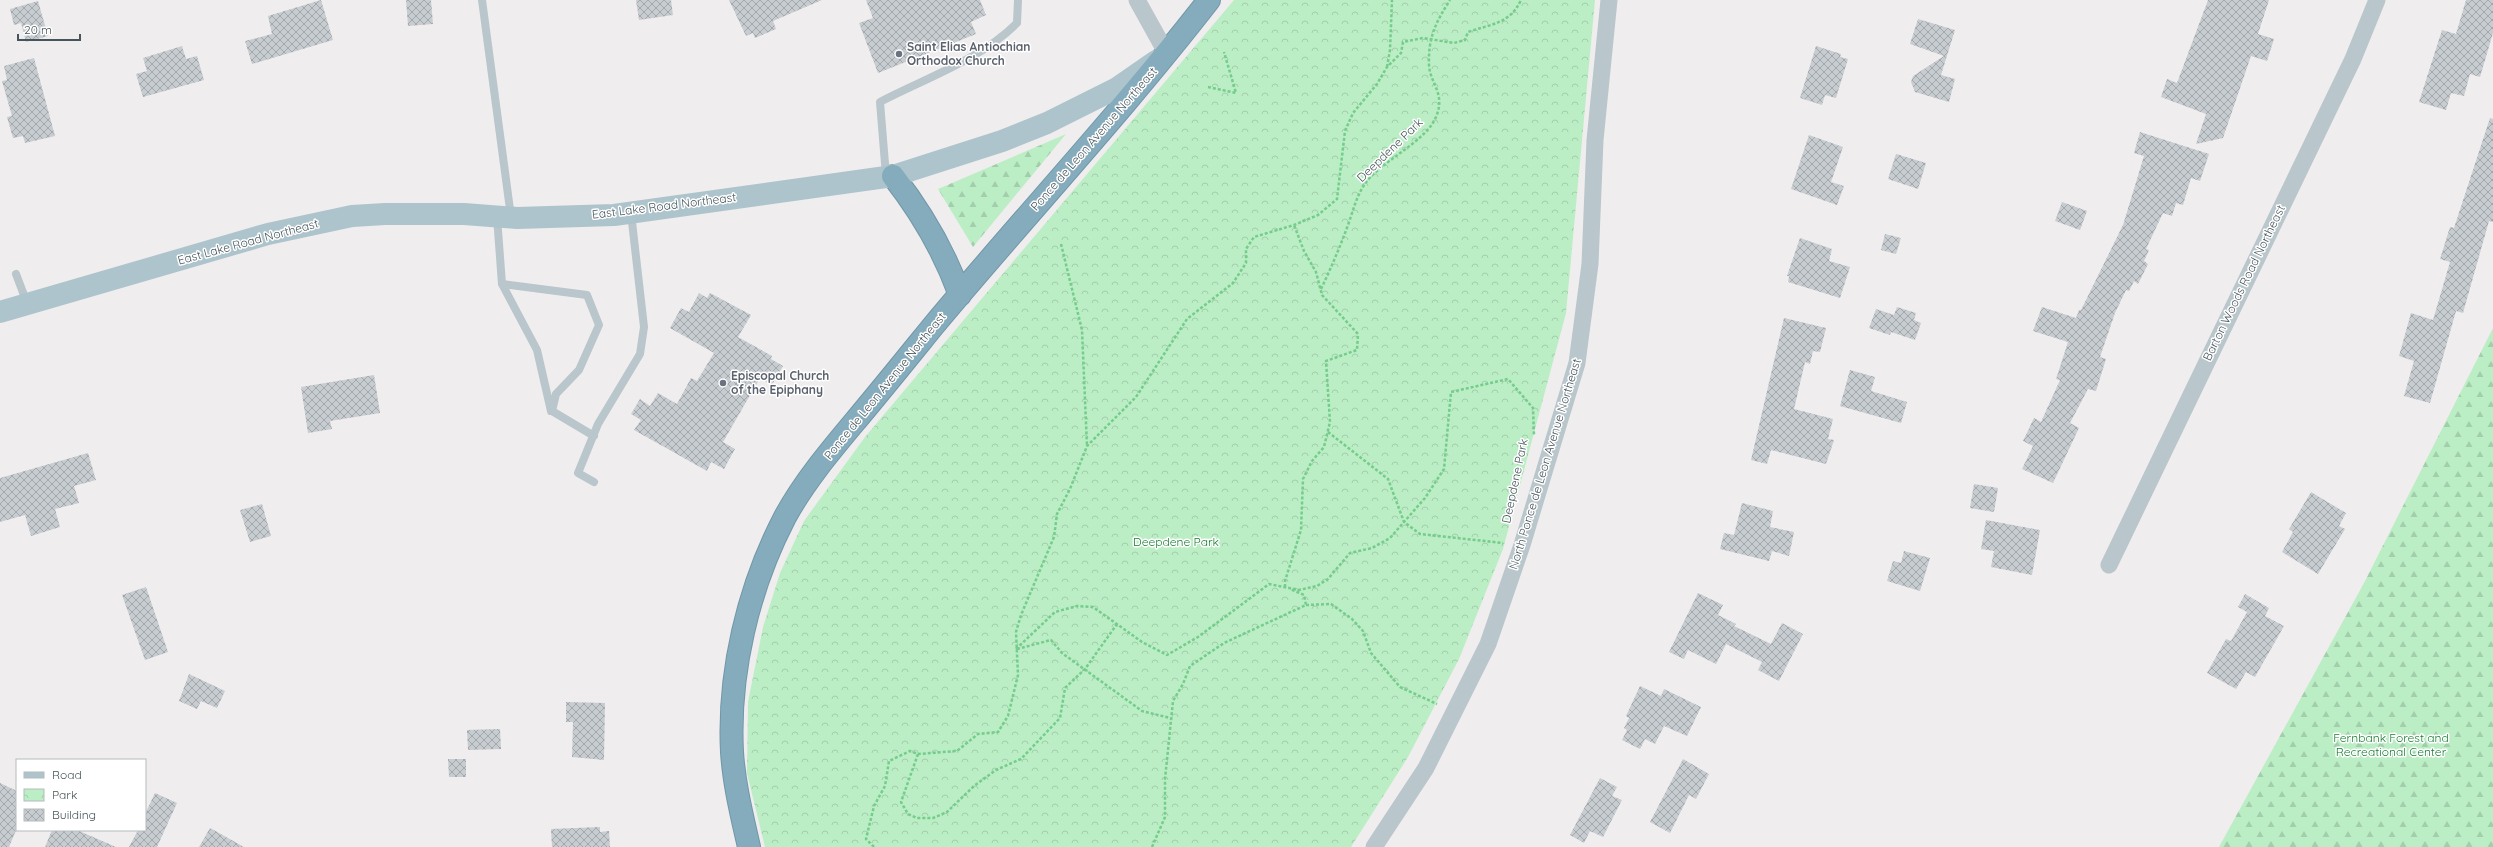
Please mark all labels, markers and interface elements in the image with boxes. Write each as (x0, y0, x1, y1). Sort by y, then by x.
scale bar (18, 16, 80, 42)
text: 20 m (24, 22, 52, 37)
place label: Saint Elias Antiochian Orthodox Church (907, 39, 1030, 68)
marker: Saint Elias Antiochian Orthodox Church (894, 49, 904, 59)
street label: Ponce de Leon Avenue Northeast (1027, 64, 1160, 213)
street label: Deepdene Park (1354, 114, 1426, 185)
street label: East Lake Road Northeast (591, 189, 737, 222)
street label: Barton Woods Road Northeast (2199, 202, 2288, 363)
street label: East Lake Road Northeast (176, 215, 320, 268)
street label: Ponce de Leon Avenue Northeast (821, 309, 949, 462)
street label: North Ponce de Leon Avenue Northeast (1505, 357, 1584, 571)
place label: Episcopal Church of the Epiphany (731, 368, 829, 397)
marker: Episcopal Church of the Epiphany (718, 378, 728, 388)
street label: Deepdene Park (1498, 437, 1531, 525)
park label: Deepdene Park (1133, 534, 1219, 549)
park label: Fernbank Forest and Recreational Center (2333, 730, 2449, 759)
legend (16, 759, 146, 831)
text: Road (52, 767, 82, 782)
text: Park (52, 787, 77, 802)
text: Building (52, 807, 96, 822)

